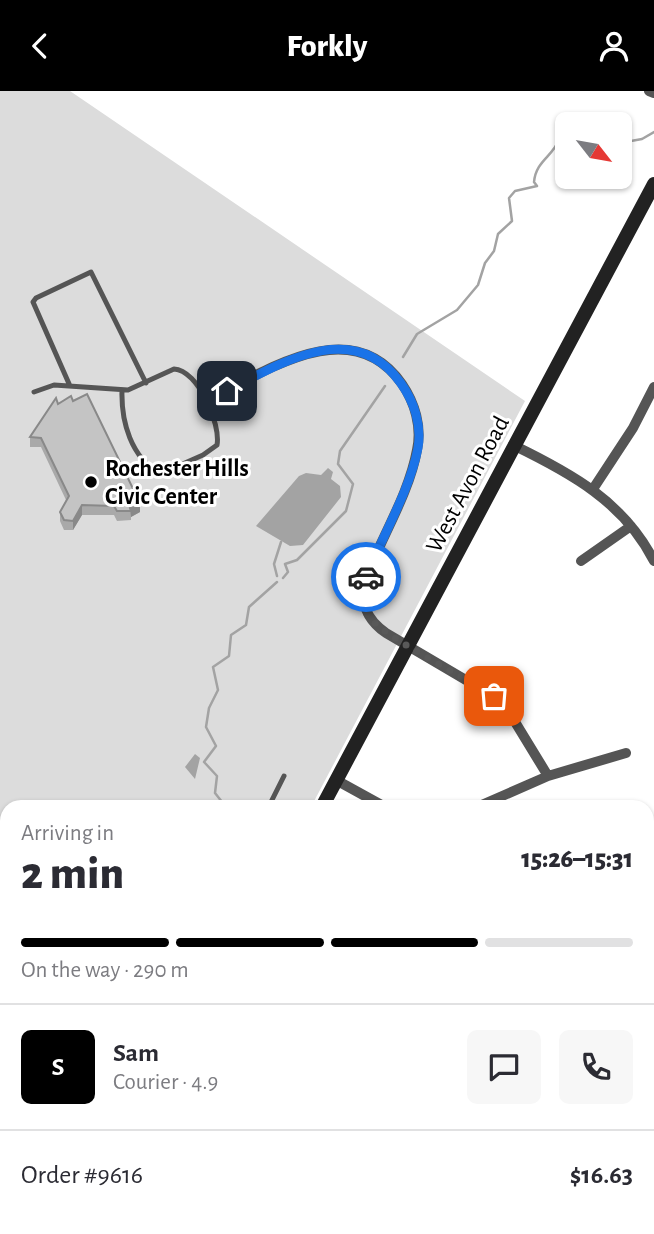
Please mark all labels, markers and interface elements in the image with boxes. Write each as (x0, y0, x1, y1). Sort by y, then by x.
icon: back (21, 27, 59, 65)
icon: person (595, 27, 633, 65)
text: Forkly (287, 30, 367, 62)
north arrow (555, 112, 632, 189)
map controls (555, 112, 632, 189)
pin (197, 361, 257, 421)
icon: home (208, 372, 246, 410)
street label: West Avon Road (422, 412, 514, 557)
place label: Rochester Hills Civic Center (105, 457, 249, 509)
marker: Rochester Hills Civic Center (83, 474, 99, 490)
courier (331, 542, 401, 612)
icon: car (347, 558, 385, 596)
pin (464, 666, 524, 726)
icon: bag (475, 677, 513, 715)
text: Arriving in (21, 822, 114, 845)
text: 15:26–15:31 (521, 846, 633, 872)
text: 2 min (21, 851, 124, 897)
text: On the way · 290 m (21, 959, 189, 982)
button: chat (467, 1030, 541, 1104)
button: phone (559, 1030, 633, 1104)
text: Sam (113, 1040, 159, 1066)
text: S (52, 1054, 64, 1080)
text: Courier · 4.9 (113, 1071, 218, 1094)
text: Order #9616 (21, 1162, 143, 1188)
text: $16.63 (570, 1162, 633, 1188)

